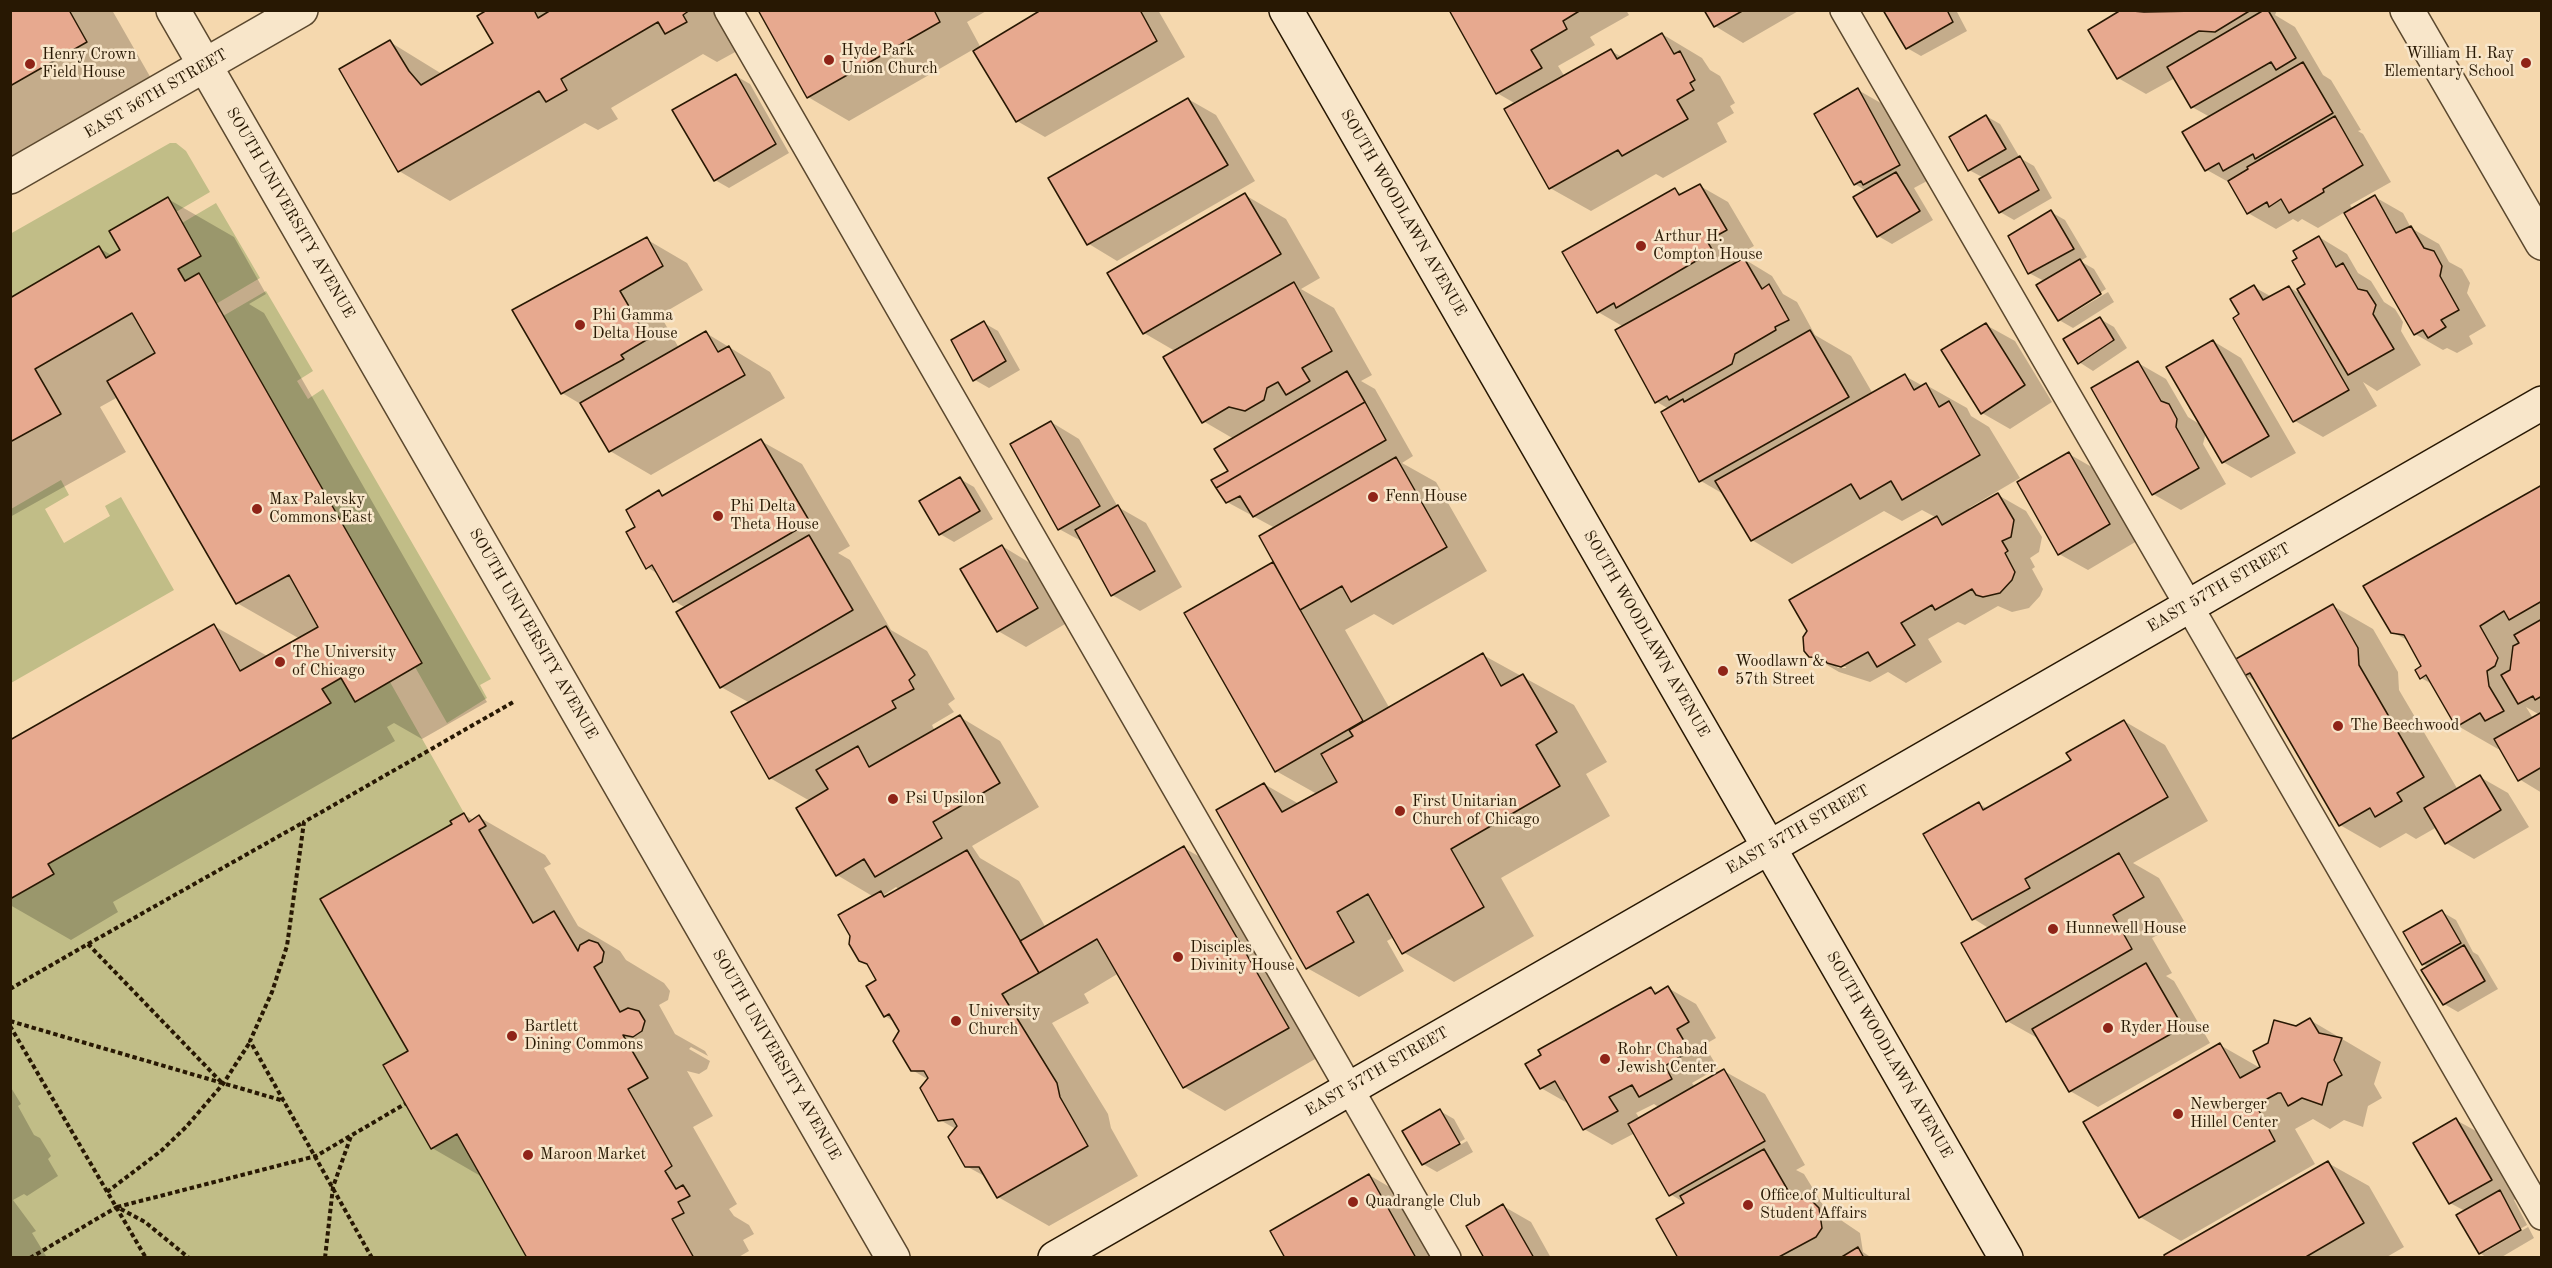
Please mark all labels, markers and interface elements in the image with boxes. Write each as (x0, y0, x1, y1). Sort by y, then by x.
place label: Hyde Park Union Church (841, 41, 938, 79)
place label: William H. Ray Elementary School (2384, 44, 2514, 82)
place label: Henry Crown Field House (42, 45, 136, 83)
street label: EAST 56TH STREET (81, 45, 231, 143)
marker: Hyde Park Union Church (822, 53, 836, 67)
marker: William H. Ray Elementary School (2519, 56, 2533, 70)
marker: Henry Crown Field House (23, 57, 37, 71)
street label: SOUTH UNIVERSITY AVENUE (222, 104, 358, 322)
street label: SOUTH WOODLAWN AVENUE (1336, 106, 1470, 320)
place label: Arthur H. Compton House (1653, 227, 1763, 265)
marker: Arthur H. Compton House (1634, 239, 1648, 253)
place label: Phi Gamma Delta House (592, 306, 678, 344)
marker: Phi Gamma Delta House (573, 318, 587, 332)
place label: Fenn House (1385, 487, 1467, 507)
place label: Max Palevsky Commons East (269, 490, 373, 528)
marker: Fenn House (1366, 490, 1380, 504)
place label: Phi Delta Theta House (730, 497, 819, 535)
marker: Max Palevsky Commons East (250, 502, 264, 516)
marker: Phi Delta Theta House (711, 509, 725, 523)
street label: SOUTH UNIVERSITY AVENUE (465, 525, 601, 743)
street label: SOUTH WOODLAWN AVENUE (1579, 527, 1713, 741)
street label: EAST 57TH STREET (2144, 539, 2294, 637)
place label: The University of Chicago (292, 643, 396, 681)
place label: Woodlawn & 57th Street (1735, 652, 1825, 690)
marker: The University of Chicago (273, 655, 287, 669)
marker: Woodlawn & 57th Street (1716, 664, 1730, 678)
place label: The Beechwood (2350, 716, 2459, 736)
marker: The Beechwood (2331, 719, 2345, 733)
street label: EAST 57TH STREET (1723, 781, 1873, 879)
place label: Psi Upsilon (905, 789, 985, 809)
marker: Psi Upsilon (886, 792, 900, 806)
place label: First Unitarian Church of Chicago (1412, 792, 1540, 830)
marker: First Unitarian Church of Chicago (1393, 804, 1407, 818)
place label: Hunnewell House (2065, 919, 2186, 939)
marker: Hunnewell House (2046, 922, 2060, 936)
place label: Disciples Divinity House (1190, 938, 1295, 976)
street label: SOUTH UNIVERSITY AVENUE (708, 946, 844, 1164)
street label: SOUTH WOODLAWN AVENUE (1822, 948, 1956, 1162)
marker: Disciples Divinity House (1171, 950, 1185, 964)
place label: University Church (968, 1002, 1040, 1040)
marker: University Church (949, 1014, 963, 1028)
place label: Bartlett Dining Commons (524, 1017, 643, 1055)
place label: Ryder House (2120, 1018, 2209, 1038)
marker: Ryder House (2101, 1021, 2115, 1035)
street label: EAST 57TH STREET (1302, 1023, 1452, 1121)
marker: Bartlett Dining Commons (505, 1029, 519, 1043)
place label: Rohr Chabad Jewish Center (1617, 1040, 1716, 1078)
marker: Rohr Chabad Jewish Center (1598, 1052, 1612, 1066)
place label: Newberger Hillel Center (2190, 1095, 2278, 1133)
marker: Newberger Hillel Center (2171, 1107, 2185, 1121)
place label: Maroon Market (540, 1145, 646, 1165)
marker: Maroon Market (521, 1148, 535, 1162)
place label: Office of Multicultural Student Affairs (1760, 1186, 1910, 1224)
place label: Quadrangle Club (1365, 1192, 1481, 1212)
marker: Quadrangle Club (1346, 1195, 1360, 1209)
marker: Office of Multicultural Student Affairs (1741, 1198, 1755, 1212)

